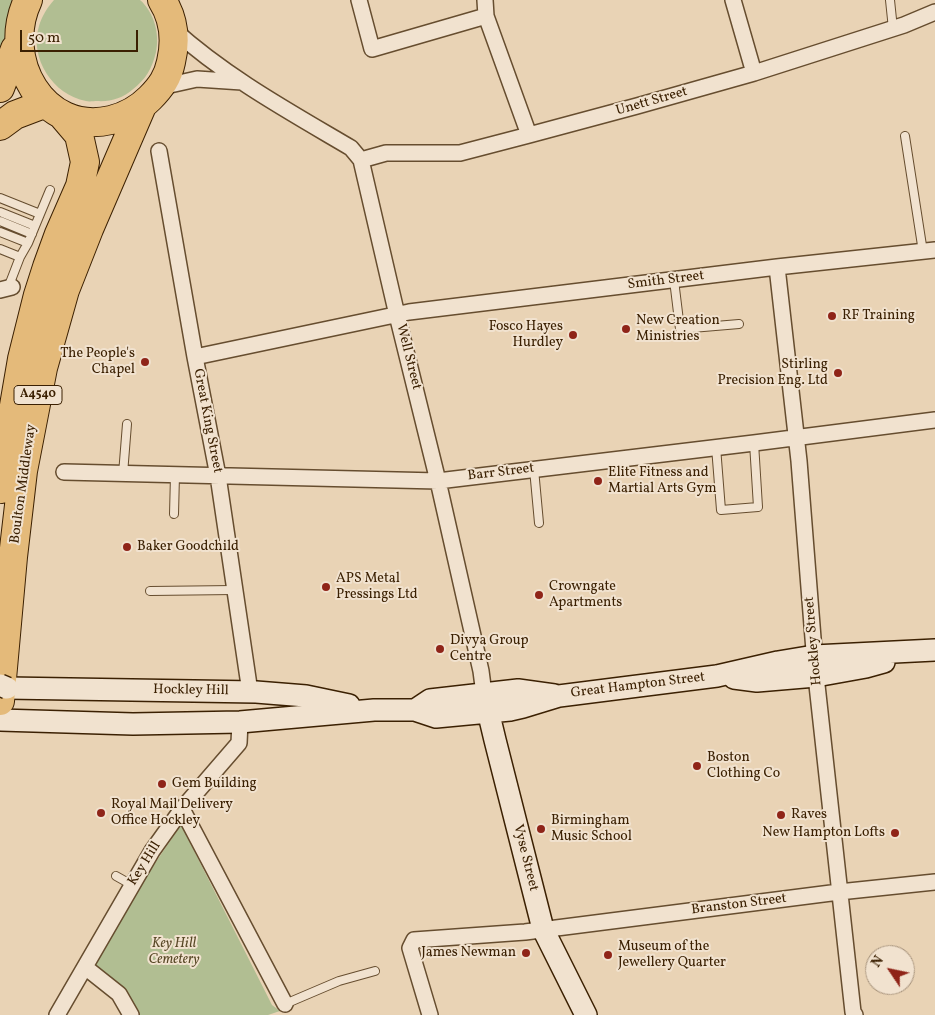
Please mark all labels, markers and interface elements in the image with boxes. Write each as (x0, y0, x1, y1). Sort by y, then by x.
scale bar (22, 20, 140, 52)
text: 50 m (28, 28, 60, 49)
street label: Unett Street (614, 84, 690, 120)
street label: Smith Street (627, 268, 705, 294)
place label: RF Training (842, 308, 915, 324)
marker: RF Training (826, 310, 838, 322)
place label: New Creation Ministries (636, 313, 720, 346)
place label: Fosco Hayes Hurdley (489, 319, 563, 352)
street label: Well Street (392, 322, 424, 392)
marker: New Creation Ministries (620, 323, 632, 335)
marker: Fosco Hayes Hurdley (567, 329, 579, 341)
place label: The People's Chapel (60, 346, 135, 378)
marker: The People's Chapel (139, 356, 151, 368)
place label: Stirling Precision Eng. Ltd (718, 357, 828, 390)
street label: Great King Street (189, 367, 225, 475)
marker: Stirling Precision Eng. Ltd (832, 367, 844, 379)
road number: A4540 (14, 386, 62, 404)
street label: Boulton Middleway (7, 423, 41, 545)
street label: Barr Street (467, 461, 535, 485)
place label: Elite Fitness and Martial Arts Gym (608, 465, 717, 498)
marker: Elite Fitness and Martial Arts Gym (592, 475, 604, 487)
place label: Baker Goodchild (137, 539, 239, 555)
marker: Baker Goodchild (121, 541, 133, 553)
place label: APS Metal Pressings Ltd (336, 571, 418, 604)
place label: Crowngate Apartments (549, 579, 622, 612)
marker: APS Metal Pressings Ltd (320, 581, 332, 593)
marker: Crowngate Apartments (533, 589, 545, 601)
street label: Hockley Street (802, 596, 826, 686)
place label: Divya Group Centre (450, 633, 529, 666)
marker: Divya Group Centre (434, 643, 446, 655)
street label: Great Hampton Street (570, 669, 706, 703)
street label: Hockley Hill (153, 682, 229, 700)
place label: Boston Clothing Co (707, 750, 780, 782)
marker: Boston Clothing Co (691, 760, 703, 772)
place label: Gem Building (172, 776, 257, 792)
marker: Gem Building (156, 778, 168, 790)
place label: Royal Mail Delivery Office Hockley (111, 797, 233, 830)
marker: Royal Mail Delivery Office Hockley (95, 807, 107, 819)
place label: Raves (791, 807, 827, 823)
marker: Raves (775, 809, 787, 821)
place label: Birmingham Music School (551, 813, 632, 846)
street label: Vyse Street (509, 823, 541, 893)
marker: Birmingham Music School (535, 823, 547, 835)
place label: New Hampton Lofts (762, 825, 885, 841)
marker: New Hampton Lofts (889, 827, 901, 839)
street label: Key Hill (125, 839, 165, 889)
street label: Branston Street (690, 891, 788, 919)
park label: Key Hill Cemetery (148, 936, 200, 969)
place label: Museum of the Jewellery Quarter (618, 939, 726, 972)
place label: James Newman (421, 945, 516, 961)
north arrow (865, 945, 915, 995)
marker: James Newman (520, 947, 532, 959)
marker: Museum of the Jewellery Quarter (602, 949, 614, 961)
text: N (867, 952, 889, 971)

